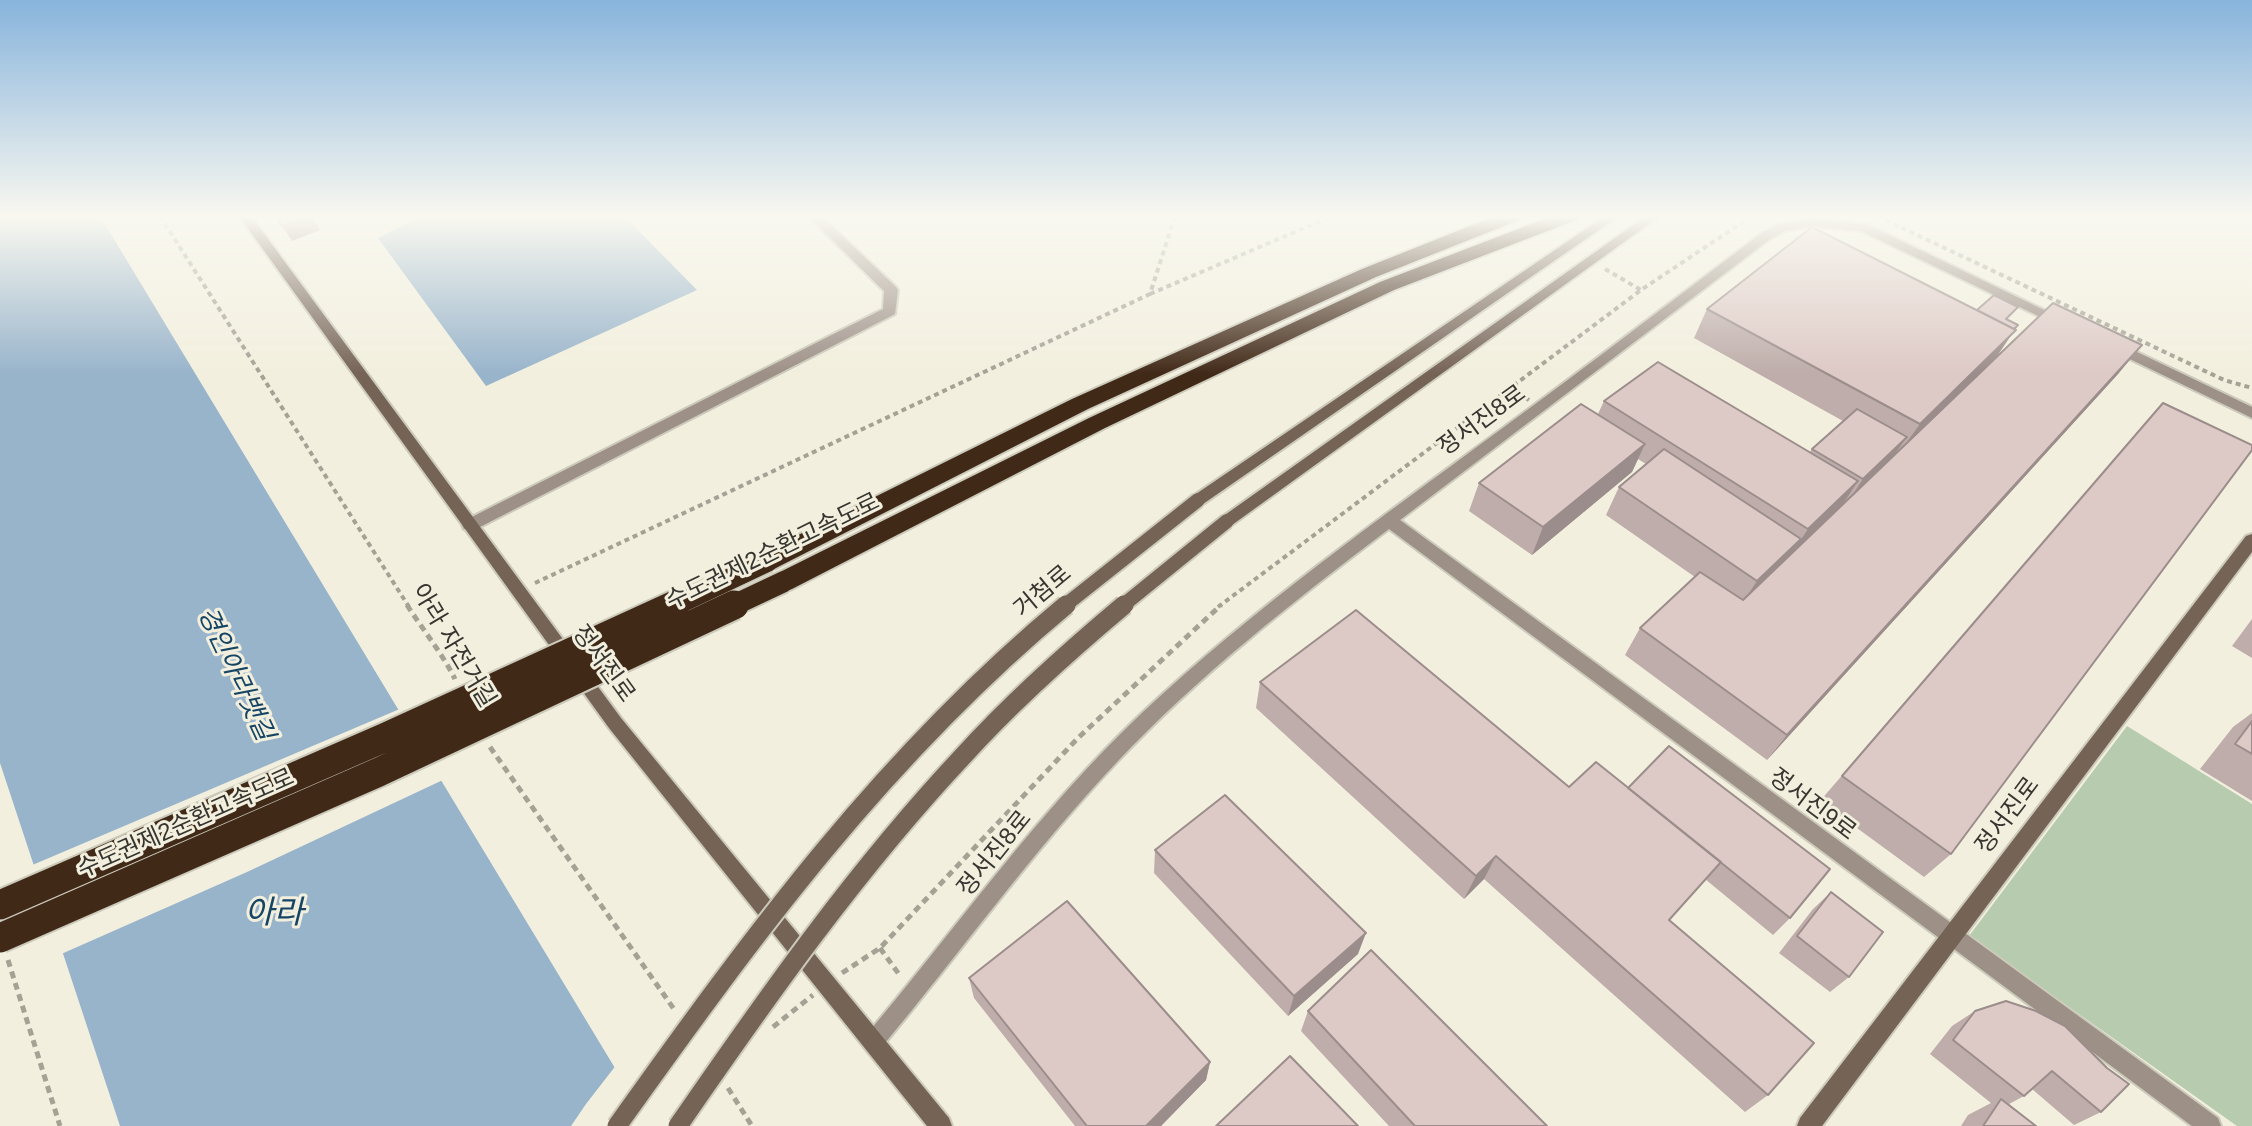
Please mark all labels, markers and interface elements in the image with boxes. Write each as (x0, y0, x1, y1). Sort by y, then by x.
street label: 정서진8로 (1432, 379, 1532, 463)
street label: 수도권제2순환고속도로 (661, 488, 885, 616)
street label: 거첨로 (1008, 560, 1078, 624)
street label: 아라 자전거길 (405, 579, 501, 713)
water label: 경인아라뱃길 (191, 602, 279, 746)
street label: 정서진로 (565, 620, 641, 708)
street label: 수도권제2순환고속도로 (73, 763, 299, 885)
street label: 정서진9로 (1763, 763, 1861, 847)
street label: 정서진로 (1970, 772, 2046, 860)
street label: 정서진8로 (952, 805, 1038, 903)
water label: 아라 (245, 895, 303, 933)

